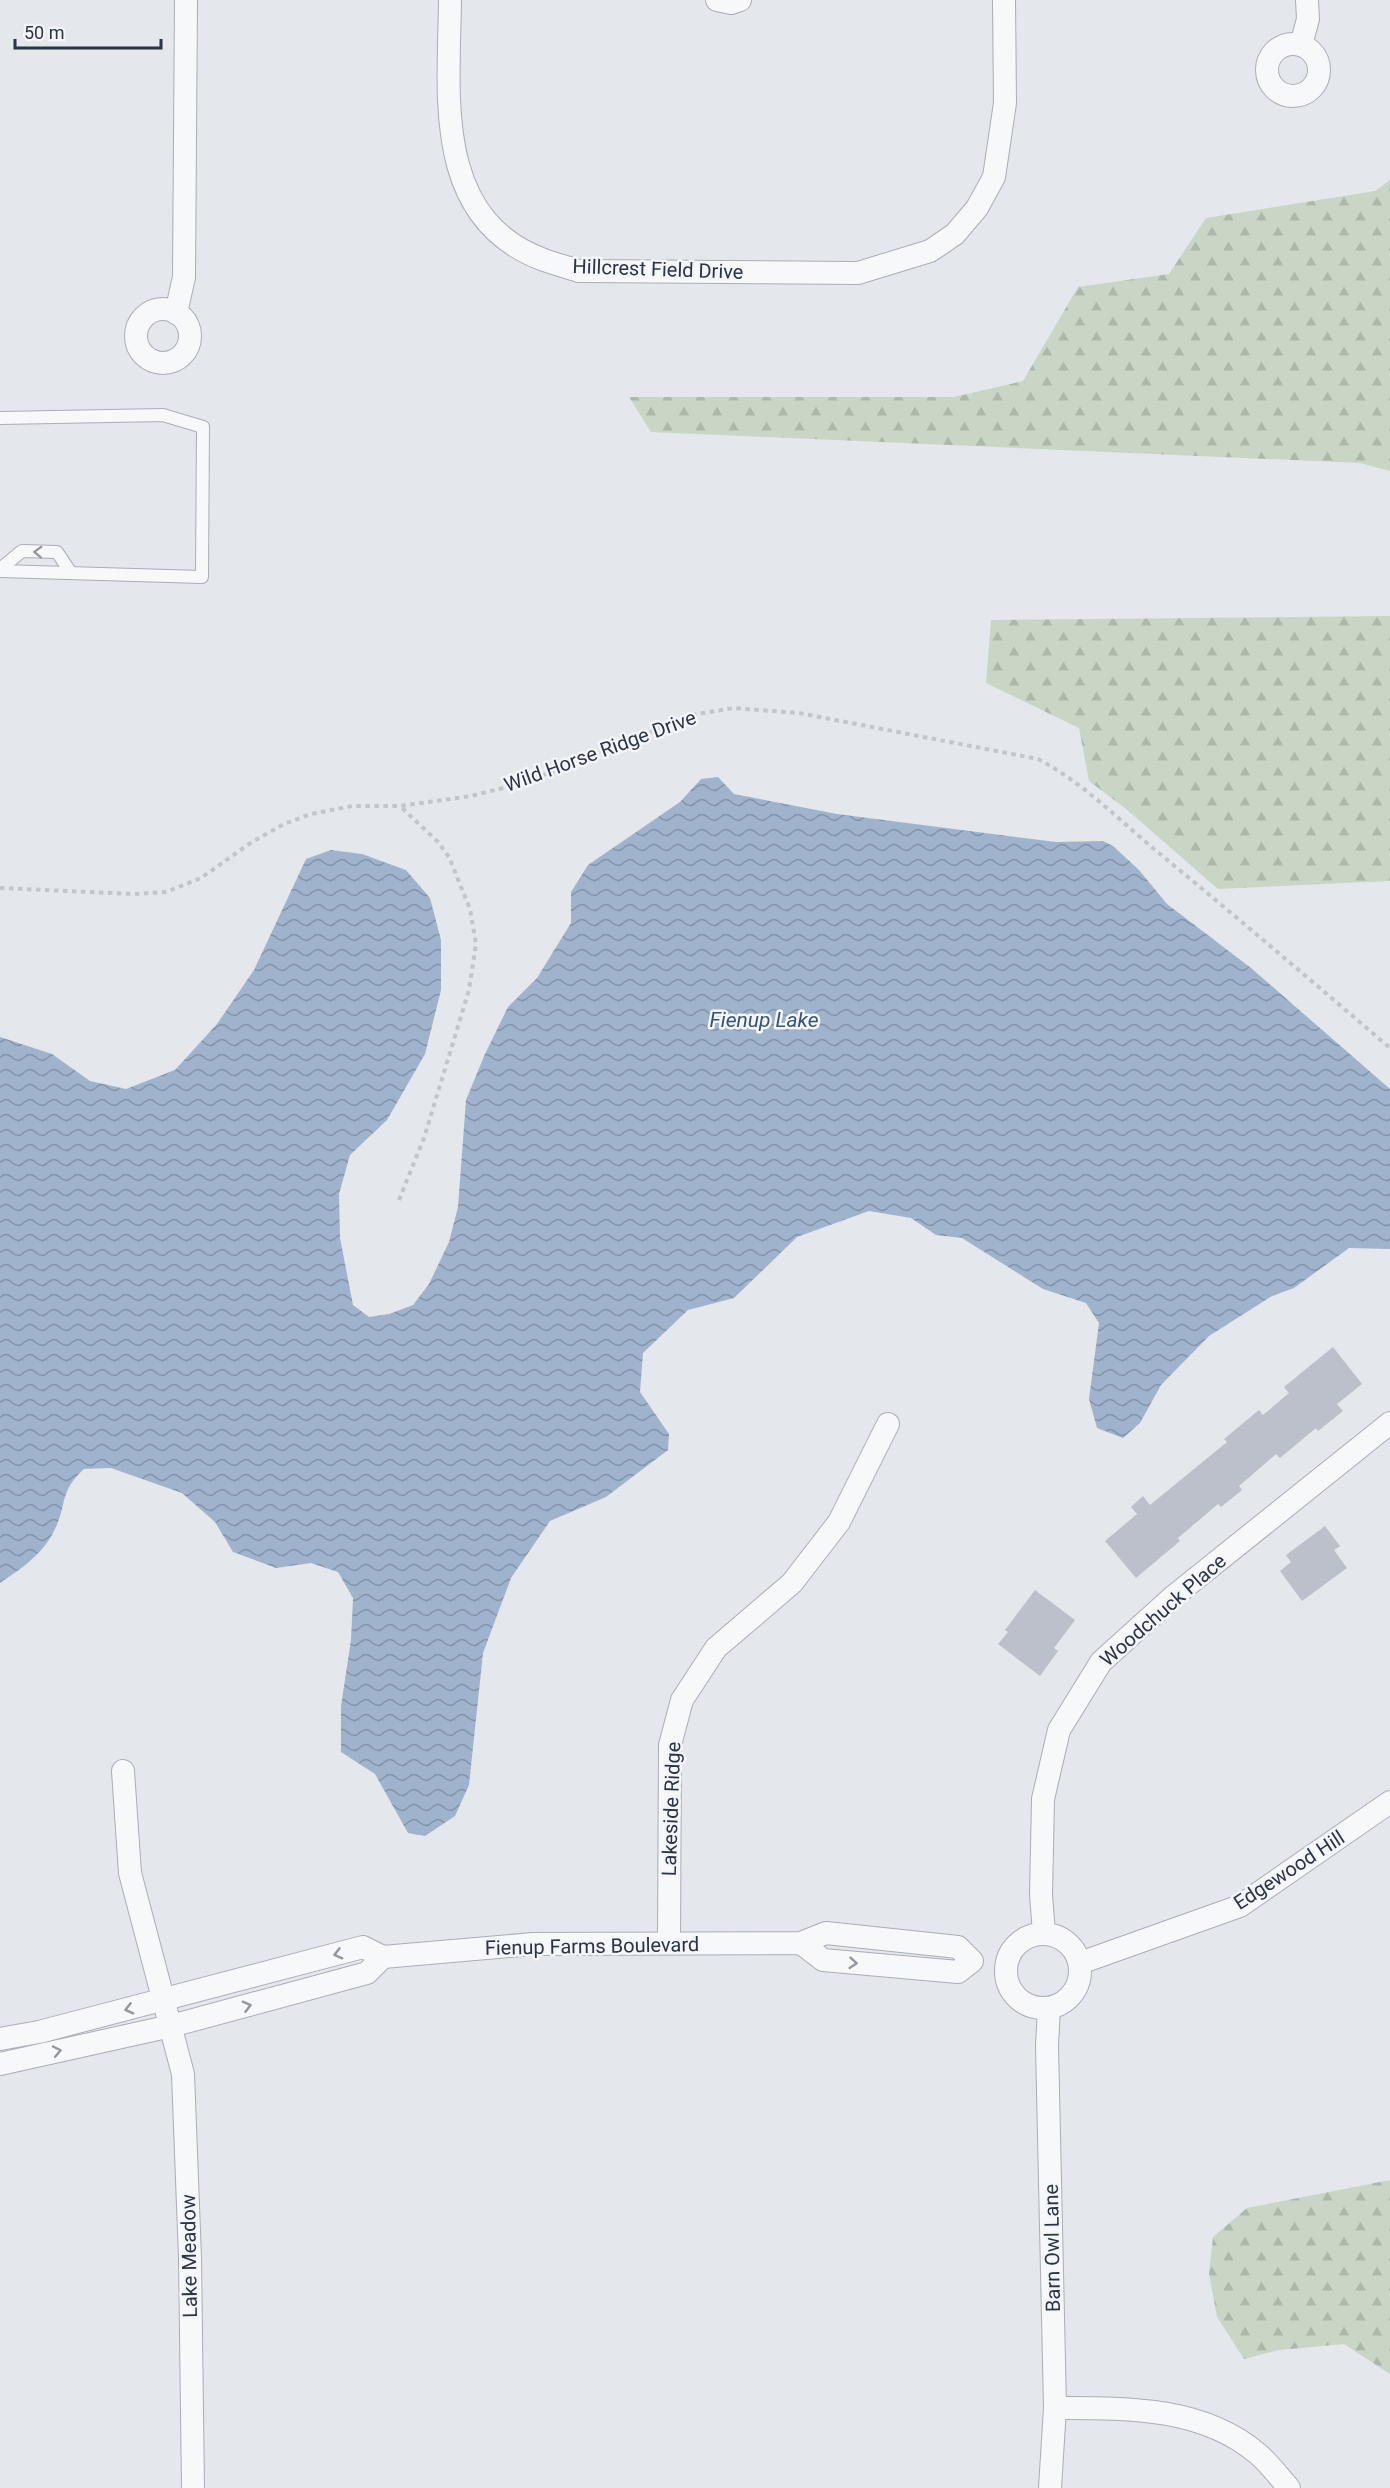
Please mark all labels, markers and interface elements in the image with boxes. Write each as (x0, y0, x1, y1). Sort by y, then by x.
scale bar (15, 12, 160, 50)
text: 50 m (24, 22, 64, 43)
street label: Hillcrest Field Drive (572, 254, 744, 284)
one-way arrow (34, 545, 43, 558)
street label: Wild Horse Ridge Drive (501, 705, 699, 797)
water label: Fienup Lake (709, 1008, 819, 1032)
street label: Woodchuck Place (1095, 1549, 1231, 1671)
street label: Lakeside Ridge (657, 1741, 685, 1877)
street label: Edgewood Hill (1229, 1825, 1349, 1915)
street label: Fienup Farms Boulevard (485, 1932, 699, 1960)
one-way arrow (333, 1947, 344, 1959)
one-way arrow (849, 1956, 858, 1969)
one-way arrow (242, 2000, 252, 2013)
one-way arrow (124, 2002, 134, 2015)
one-way arrow (52, 2045, 62, 2058)
street label: Barn Owl Lane (1039, 2184, 1065, 2312)
street label: Lake Meadow (176, 2194, 202, 2318)

